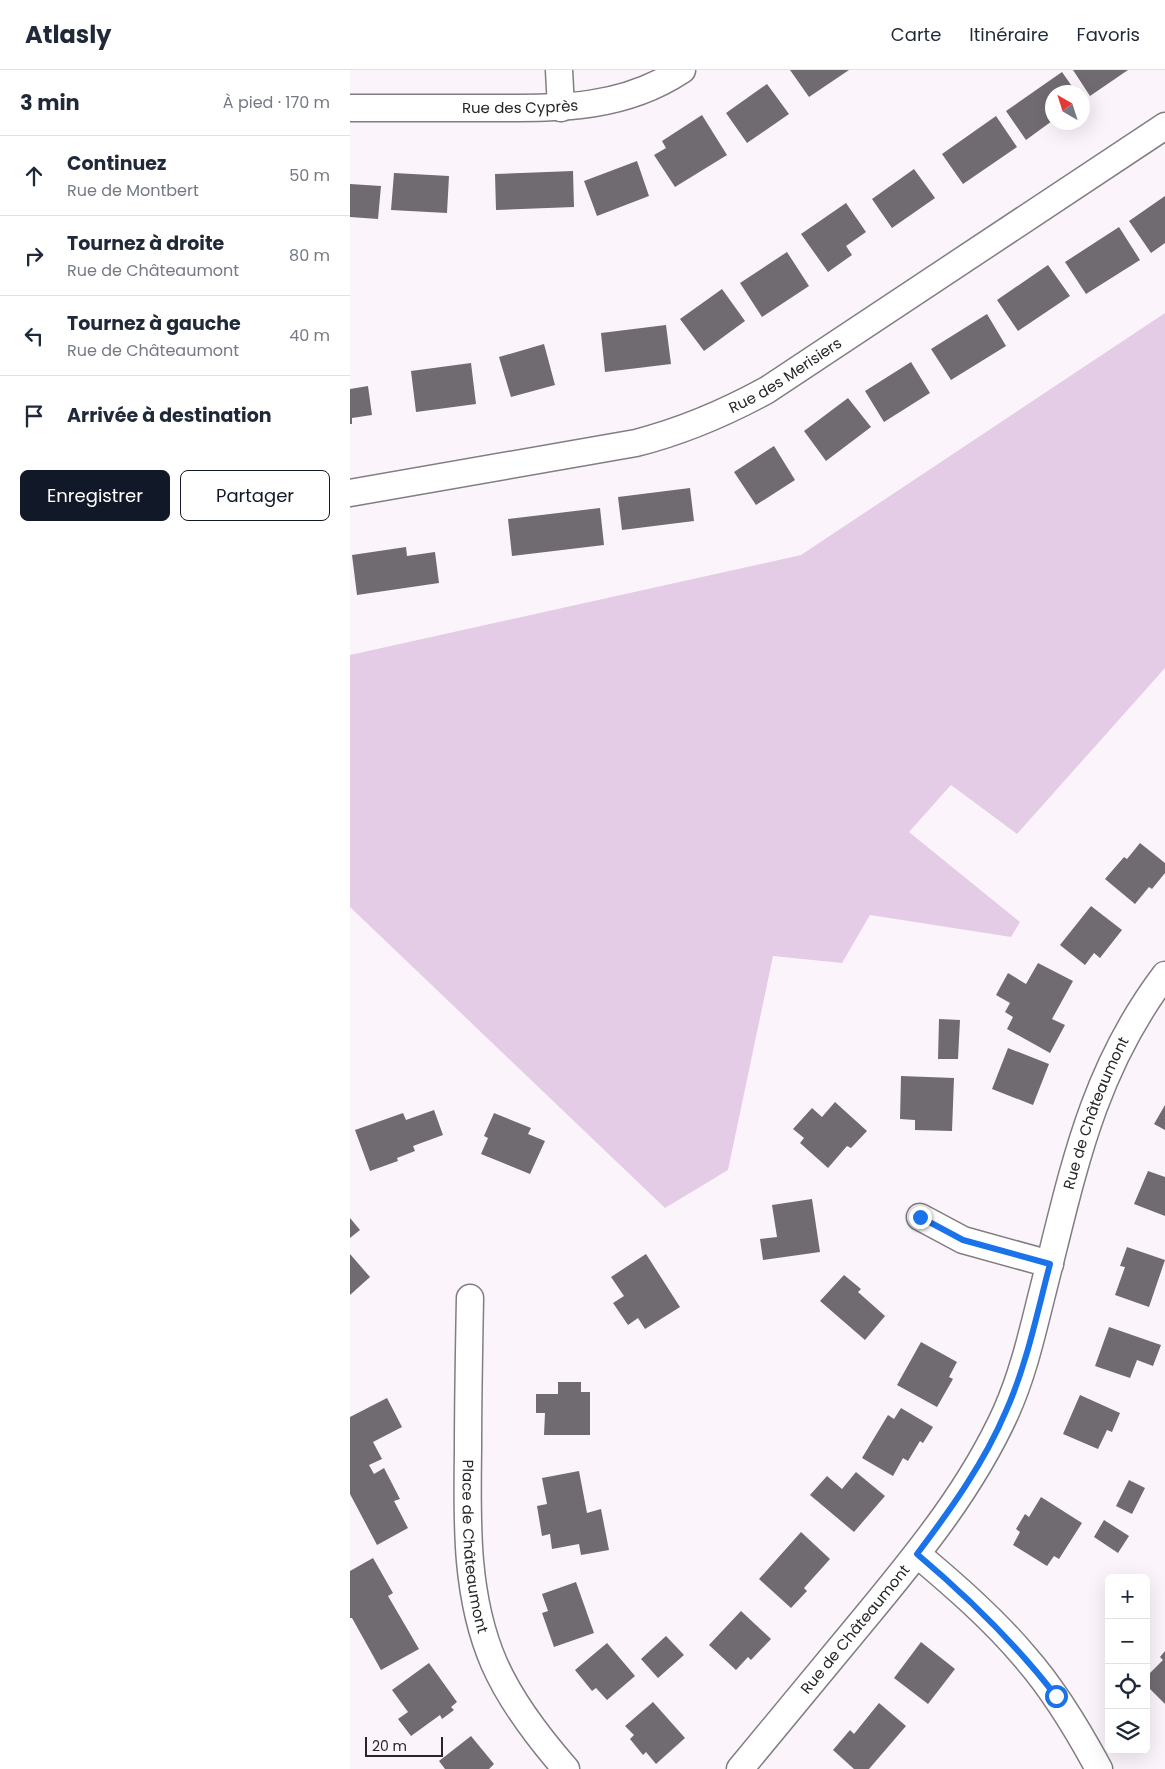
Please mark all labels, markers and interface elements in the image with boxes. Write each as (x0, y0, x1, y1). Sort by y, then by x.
text: Atlasly (25, 18, 111, 51)
text: Carte (891, 22, 941, 47)
text: Itinéraire (969, 22, 1049, 47)
text: Favoris (1077, 22, 1140, 47)
north arrow (1045, 85, 1090, 130)
text: 3 min (20, 88, 80, 117)
text: À pied · 170 m (223, 91, 330, 114)
street label: Rue des Cyprès (462, 94, 579, 118)
text: Continuez (67, 150, 166, 177)
icon: ahead (20, 162, 48, 190)
text: 50 m (289, 164, 330, 187)
text: Rue de Montbert (67, 179, 199, 202)
text: Tournez à droite (67, 230, 224, 257)
icon: right (20, 242, 48, 270)
text: 80 m (289, 244, 330, 267)
text: Rue de Châteaumont (67, 259, 239, 282)
text: Tournez à gauche (67, 310, 241, 337)
icon: left (20, 322, 48, 350)
text: 40 m (289, 324, 330, 347)
street label: Rue des Merisiers (725, 332, 846, 418)
text: Rue de Châteaumont (67, 339, 239, 362)
icon: arrive (20, 402, 48, 430)
text: Arrivée à destination (67, 402, 272, 429)
button: Enregistrer (20, 470, 170, 521)
button: Partager (180, 470, 330, 521)
street label: Rue de Châteaumont (1058, 1033, 1133, 1192)
route end (909, 1206, 932, 1229)
street label: Place de Châteaumont (458, 1460, 494, 1636)
street label: Rue de Châteaumont (795, 1560, 914, 1698)
map controls (1105, 1574, 1150, 1754)
button: + (1105, 1574, 1150, 1619)
button: − (1105, 1619, 1150, 1664)
button: locate (1105, 1664, 1150, 1709)
route start (1045, 1685, 1068, 1708)
button: layers (1105, 1709, 1150, 1754)
scale bar (365, 1734, 442, 1757)
text: 20 m (372, 1736, 407, 1756)

